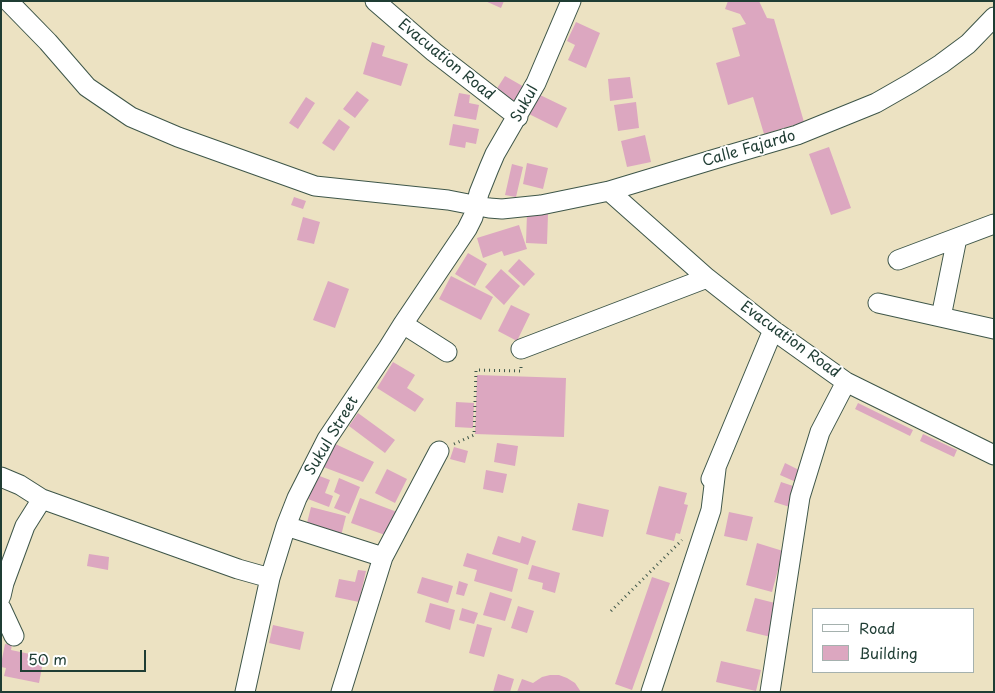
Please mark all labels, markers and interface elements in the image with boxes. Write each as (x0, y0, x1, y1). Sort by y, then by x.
street label: Evacuation Road (394, 16, 498, 104)
street label: Sukul (508, 82, 542, 126)
street label: Calle Fajardo (700, 127, 798, 171)
street label: Evacuation Road (737, 298, 843, 382)
street label: Sukul Street (301, 393, 363, 479)
legend (812, 608, 975, 673)
text: Road (859, 616, 895, 639)
scale bar (22, 640, 149, 672)
text: Building (859, 641, 918, 664)
text: 50 m (28, 647, 67, 670)

